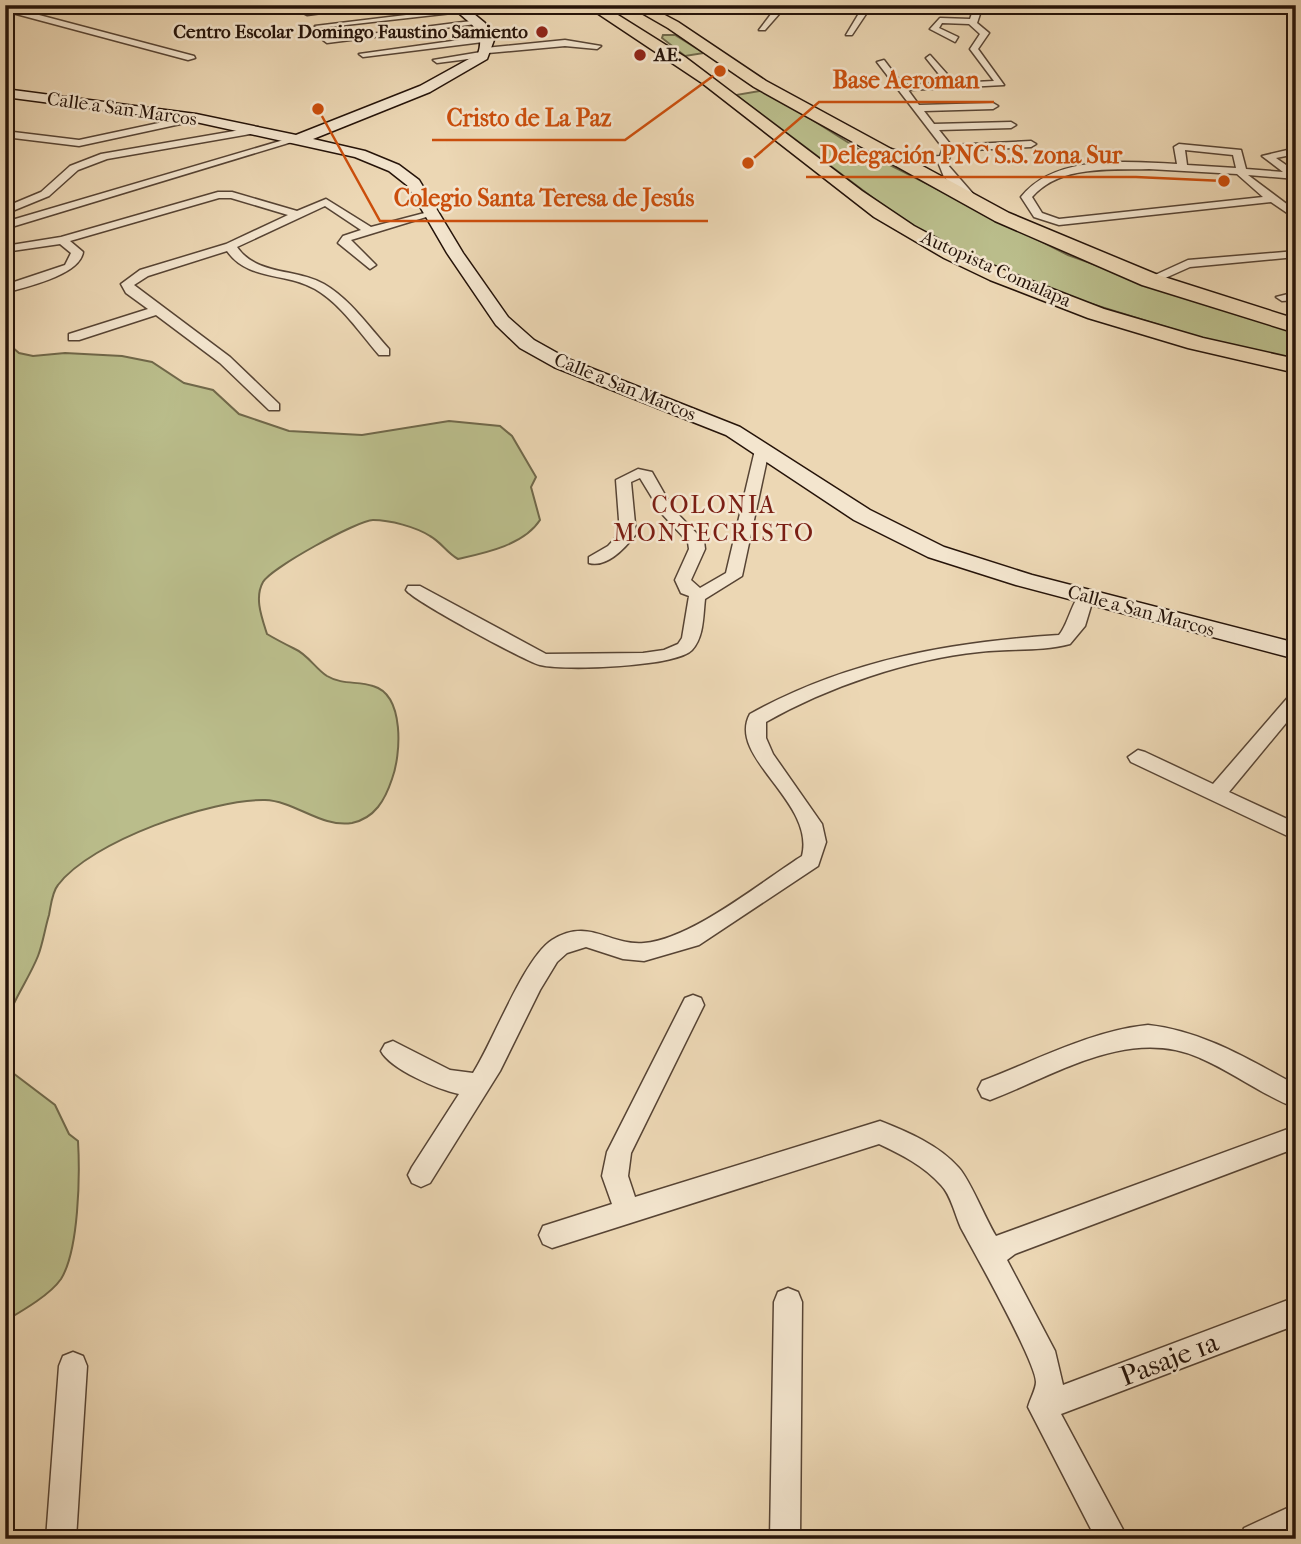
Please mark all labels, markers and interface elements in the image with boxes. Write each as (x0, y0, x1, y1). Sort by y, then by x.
place label: Centro Escolar Domingo Faustino Samiento (173, 21, 528, 43)
marker: Centro Escolar Domingo Faustino Samiento (534, 24, 550, 40)
place label: AE. (653, 44, 682, 66)
marker: AE. (632, 47, 648, 63)
callout: Base Aeroman (819, 57, 994, 102)
text: Base Aeroman (832, 66, 981, 94)
street label: Calle a San Marcos (46, 88, 198, 130)
callout: Cristo de La Paz (432, 95, 625, 140)
text: Cristo de La Paz (447, 104, 612, 132)
callout: Delegación PNC S.S. zona Sur (806, 132, 1136, 177)
text: Delegación PNC S.S. zona Sur (820, 141, 1123, 169)
callout: Colegio Santa Teresa de Jesús (380, 176, 708, 221)
text: Colegio Santa Teresa de Jesús (394, 184, 694, 212)
street label: Autopista Comalapa (917, 226, 1075, 312)
street label: Calle a San Marcos (551, 348, 699, 426)
district label: COLONIA MONTECRISTO (613, 491, 815, 547)
street label: Calle a San Marcos (1065, 581, 1217, 641)
street label: Pasaje 1a (1115, 1325, 1224, 1393)

